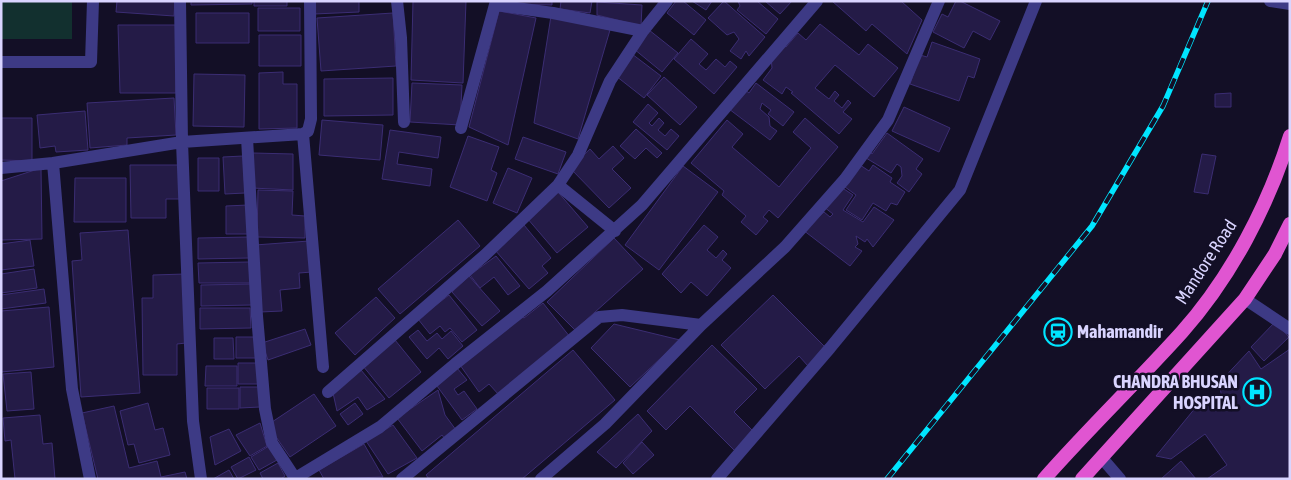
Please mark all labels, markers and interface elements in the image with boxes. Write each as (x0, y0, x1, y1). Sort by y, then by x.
street label: Mandore Road (1171, 216, 1241, 308)
station icon: Mahamandir (1043, 317, 1073, 347)
place label: Mahamandir (1077, 321, 1163, 342)
place label: CHANDRA BHUSAN HOSPITAL (1113, 371, 1238, 413)
hospital icon: CHANDRA BHUSAN HOSPITAL (1242, 377, 1272, 407)

